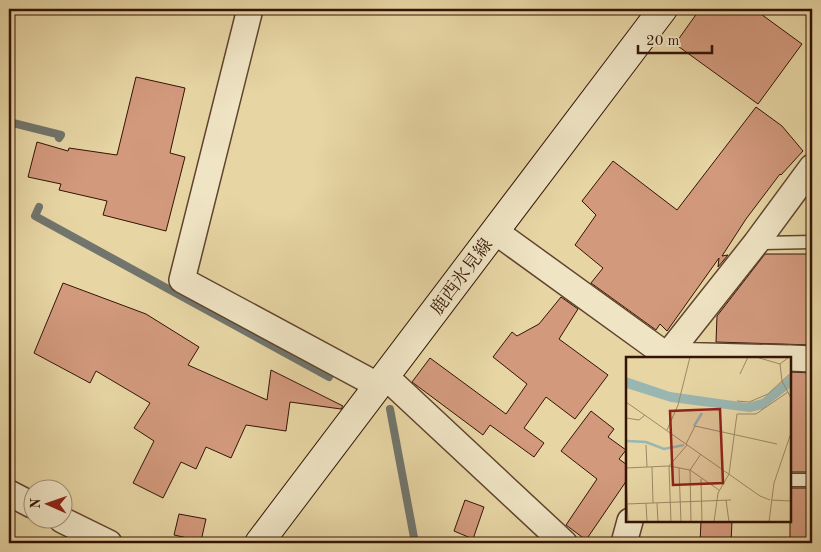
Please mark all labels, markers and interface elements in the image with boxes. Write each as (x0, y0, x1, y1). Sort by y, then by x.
scale bar (638, 22, 712, 54)
text: 20 m (646, 34, 680, 49)
street label: 鹿西氷見線 (426, 234, 496, 318)
inset map (626, 357, 791, 522)
north arrow (22, 480, 72, 530)
text: N (29, 498, 43, 509)

